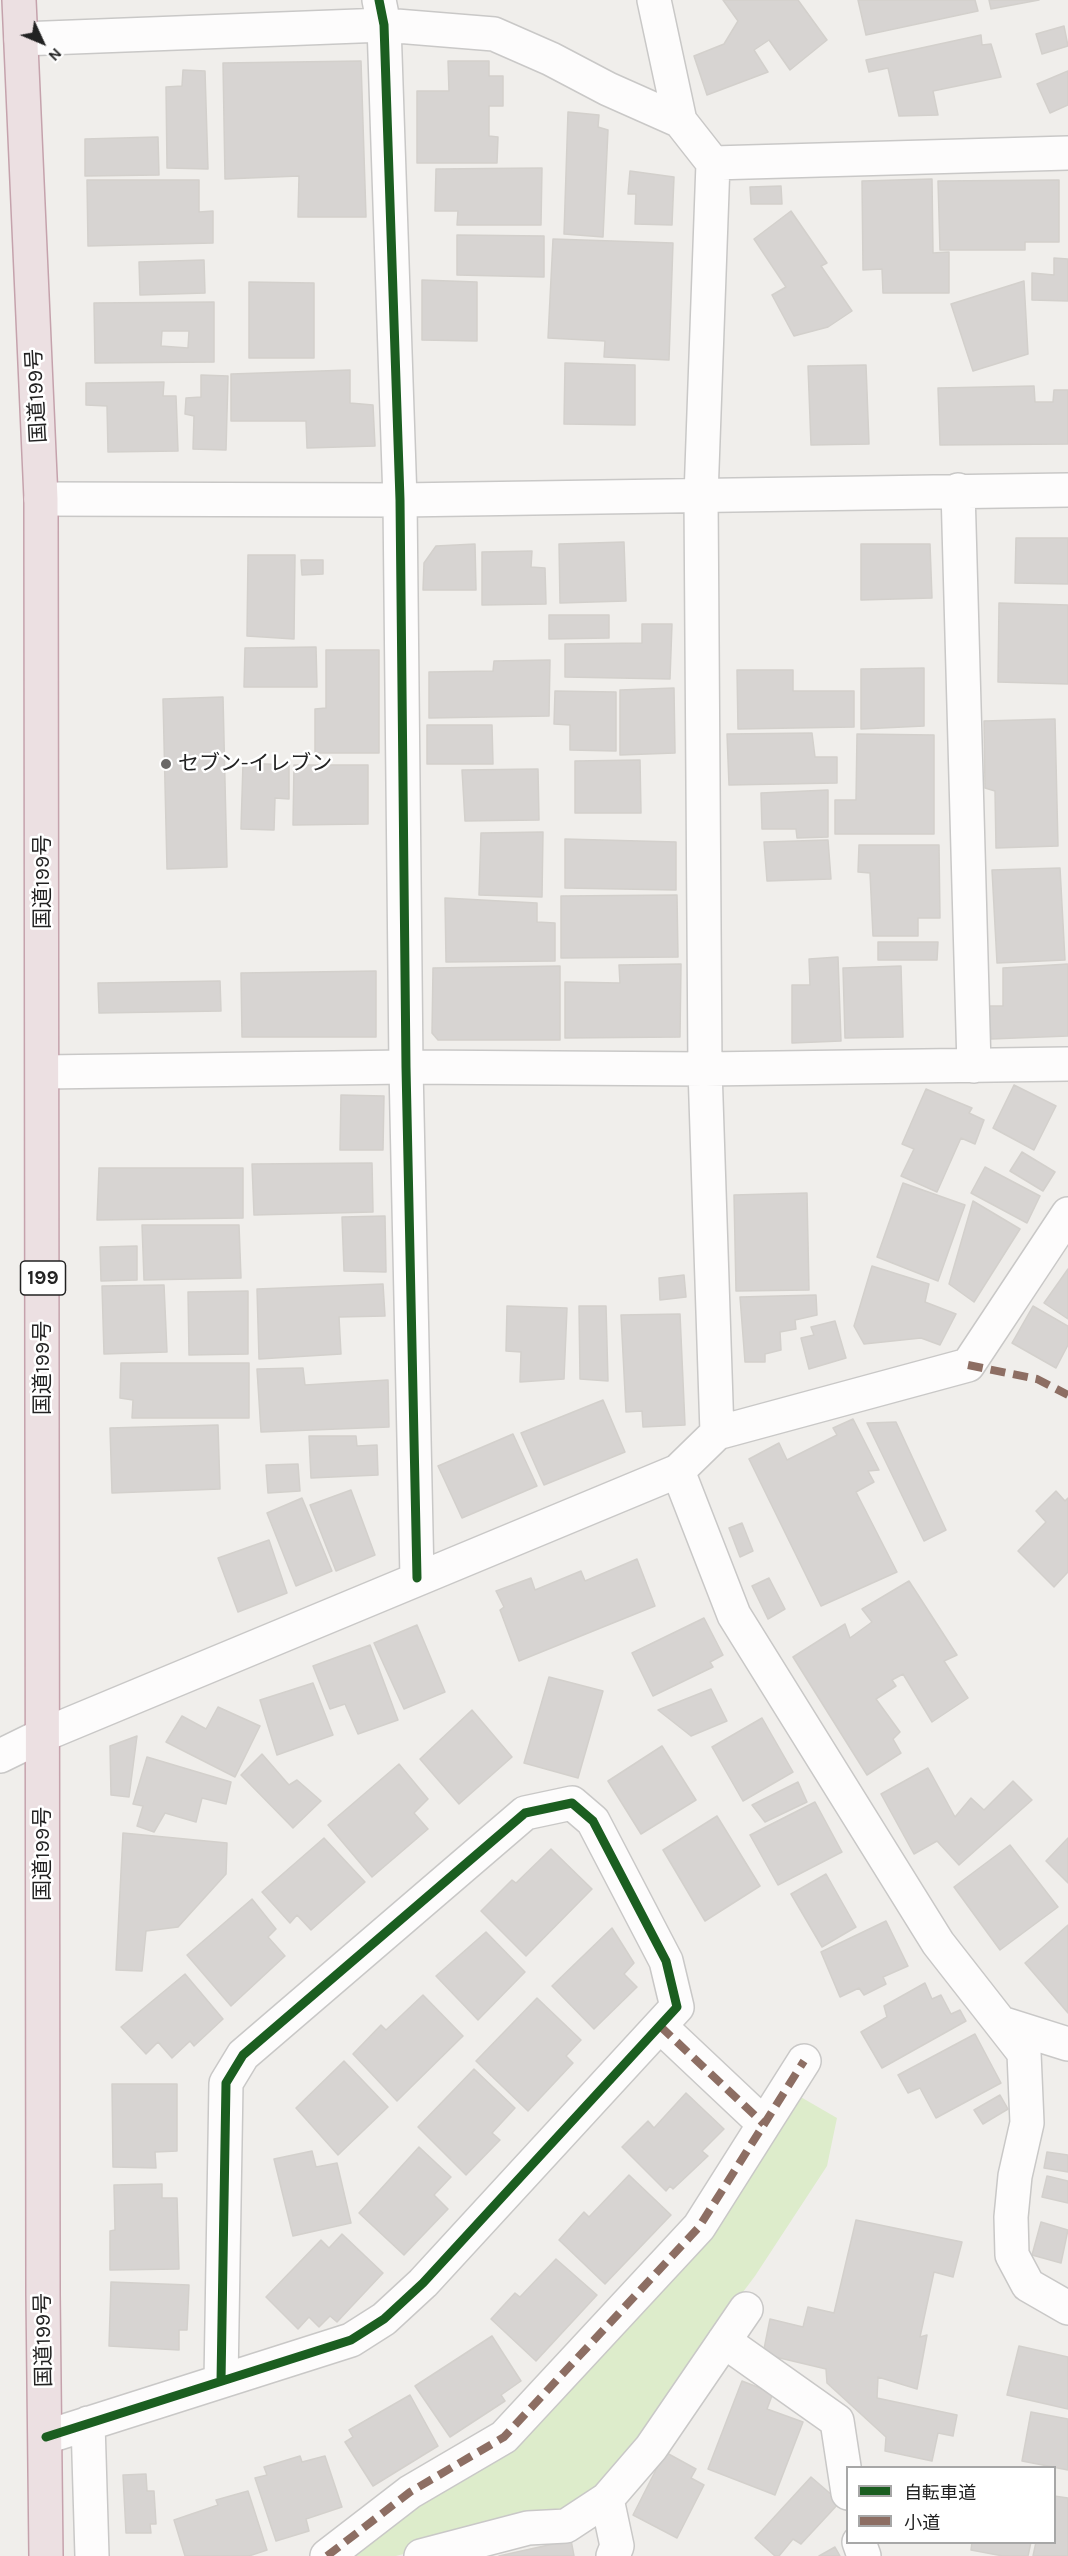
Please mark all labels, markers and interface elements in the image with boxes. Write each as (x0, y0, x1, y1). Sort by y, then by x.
north arrow (12, 12, 72, 72)
text: N (44, 44, 66, 66)
street label: 国道199号 (22, 348, 52, 444)
place label: セブン-イレブン (178, 751, 332, 777)
marker: セブン-イレブン (159, 757, 173, 771)
street label: 国道199号 (30, 835, 56, 929)
road number: 199 (20, 1261, 66, 1295)
street label: 国道199号 (30, 1321, 56, 1415)
street label: 国道199号 (30, 1807, 56, 1901)
street label: 国道199号 (31, 2293, 57, 2387)
legend (846, 2466, 1056, 2544)
text: 自転車道 (904, 2482, 976, 2504)
text: 小道 (904, 2512, 940, 2534)

